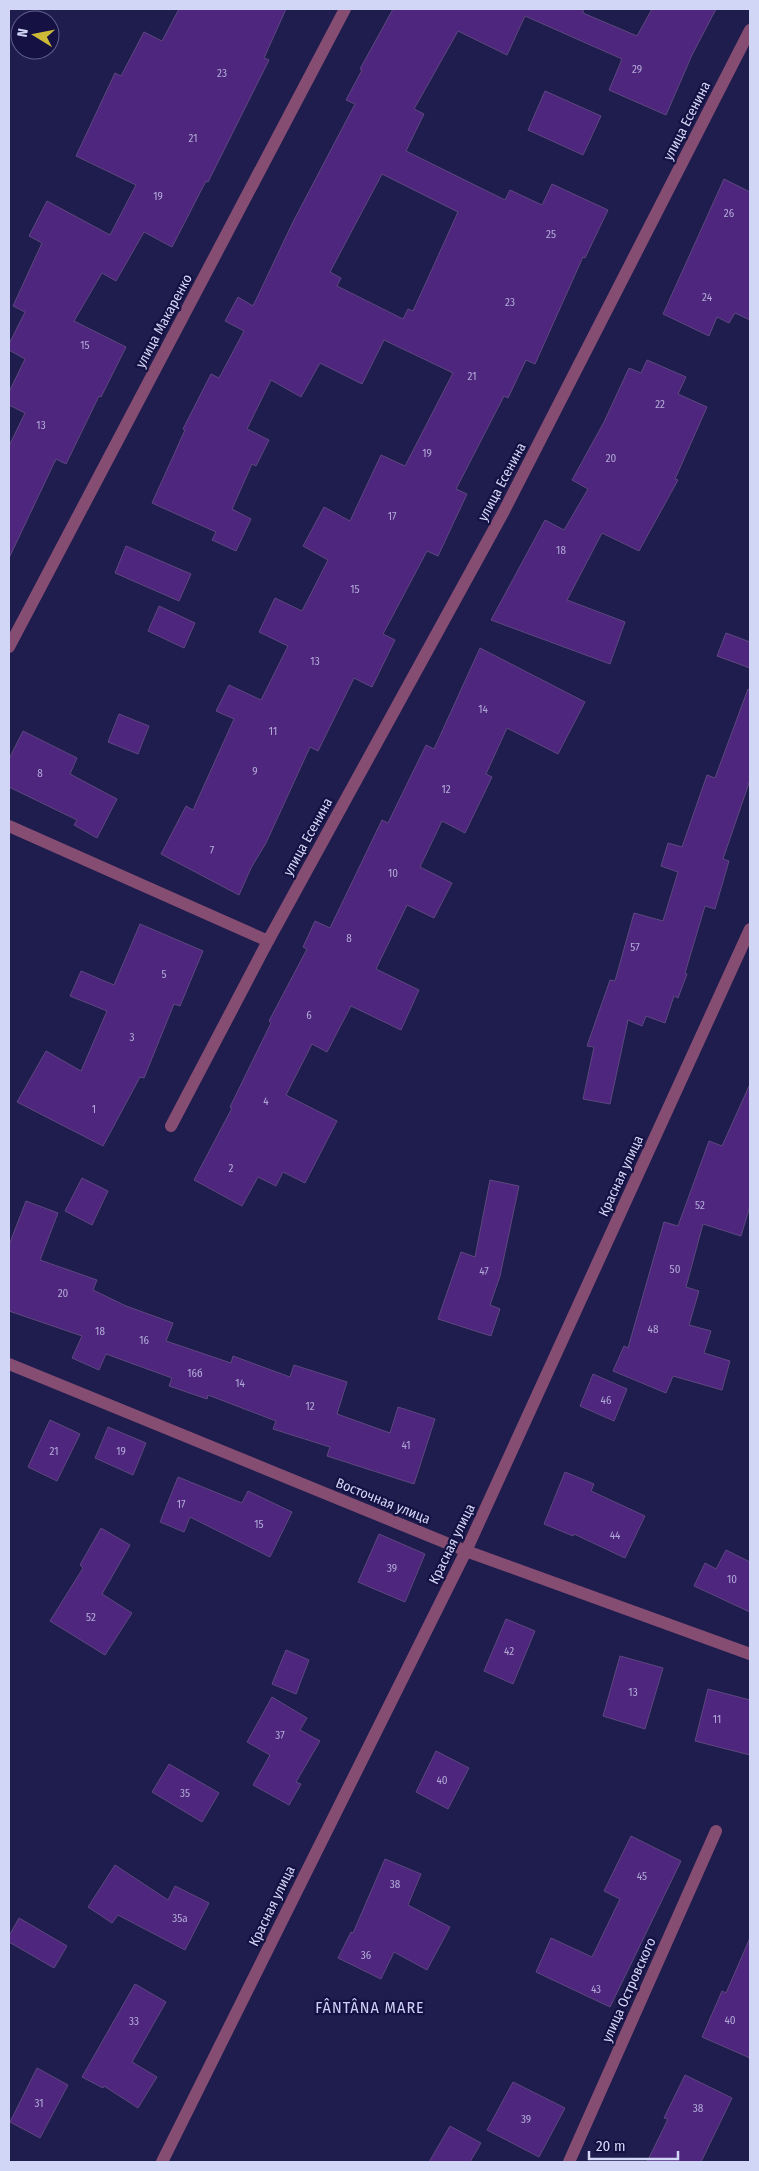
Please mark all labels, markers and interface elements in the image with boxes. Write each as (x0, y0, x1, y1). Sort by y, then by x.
north arrow (10, 10, 60, 60)
text: N (14, 27, 32, 38)
house number: 29 (632, 63, 642, 76)
house number: 23 (217, 67, 227, 80)
street label: улица Есенина (660, 78, 714, 163)
house number: 21 (189, 132, 197, 145)
house number: 19 (153, 190, 163, 203)
house number: 26 (724, 207, 735, 220)
house number: 25 (546, 228, 556, 241)
street label: улица Макаренко (132, 271, 196, 371)
house number: 24 (702, 291, 713, 304)
house number: 23 (505, 296, 515, 309)
house number: 15 (80, 339, 90, 352)
house number: 21 (468, 370, 476, 383)
house number: 22 (655, 398, 665, 411)
house number: 13 (36, 419, 46, 432)
street label: улица Есенина (474, 440, 530, 524)
house number: 19 (422, 447, 432, 460)
house number: 20 (606, 452, 617, 465)
house number: 17 (388, 510, 397, 523)
house number: 18 (556, 544, 566, 557)
house number: 15 (350, 583, 360, 596)
house number: 13 (310, 655, 320, 668)
house number: 14 (478, 703, 488, 716)
house number: 11 (269, 725, 277, 738)
house number: 9 (252, 765, 258, 778)
house number: 8 (37, 767, 43, 780)
house number: 12 (441, 783, 451, 796)
street label: улица Есенина (280, 795, 336, 879)
house number: 7 (210, 844, 215, 857)
house number: 10 (388, 867, 398, 880)
house number: 8 (346, 932, 352, 945)
house number: 57 (630, 941, 640, 954)
house number: 5 (161, 968, 167, 981)
house number: 6 (306, 1009, 312, 1022)
house number: 3 (130, 1031, 135, 1044)
house number: 4 (263, 1095, 269, 1108)
house number: 1 (92, 1103, 96, 1116)
street label: Красная улица (595, 1133, 647, 1219)
house number: 2 (229, 1162, 234, 1175)
house number: 52 (695, 1199, 705, 1212)
house number: 50 (670, 1263, 681, 1276)
house number: 47 (479, 1265, 489, 1278)
house number: 20 (58, 1287, 69, 1300)
house number: 48 (648, 1323, 659, 1336)
house number: 18 (95, 1325, 105, 1338)
house number: 16 (139, 1334, 149, 1347)
house number: 16б (187, 1367, 203, 1380)
house number: 14 (235, 1377, 245, 1390)
house number: 46 (601, 1394, 612, 1407)
house number: 12 (305, 1400, 315, 1413)
house number: 41 (401, 1439, 411, 1452)
house number: 21 (50, 1445, 58, 1458)
house number: 19 (116, 1445, 126, 1458)
street label: Восточная улица (333, 1474, 433, 1528)
house number: 17 (177, 1498, 186, 1511)
street label: Красная улица (425, 1501, 479, 1587)
house number: 15 (254, 1518, 264, 1531)
house number: 44 (610, 1529, 621, 1542)
house number: 39 (387, 1562, 397, 1575)
house number: 10 (727, 1573, 737, 1586)
house number: 52 (86, 1611, 96, 1624)
house number: 42 (504, 1645, 514, 1658)
house number: 13 (628, 1686, 638, 1699)
house number: 11 (713, 1713, 721, 1726)
house number: 37 (275, 1729, 285, 1742)
house number: 40 (436, 1774, 448, 1787)
house number: 35 (180, 1787, 190, 1800)
street label: Красная улица (245, 1863, 299, 1949)
house number: 45 (637, 1870, 647, 1883)
house number: 38 (390, 1878, 401, 1891)
house number: 35а (172, 1912, 188, 1925)
street label: улица Островского (598, 1935, 660, 2045)
house number: 36 (361, 1949, 372, 1962)
house number: 43 (591, 1983, 601, 1996)
district label: FÂNTÂNA MARE (315, 1998, 425, 2017)
house number: 40 (724, 2014, 736, 2027)
house number: 33 (129, 2015, 139, 2028)
house number: 31 (35, 2097, 44, 2110)
house number: 38 (693, 2102, 704, 2115)
house number: 39 (521, 2113, 531, 2126)
scale bar (589, 2128, 678, 2160)
text: 20 m (596, 2137, 626, 2155)

